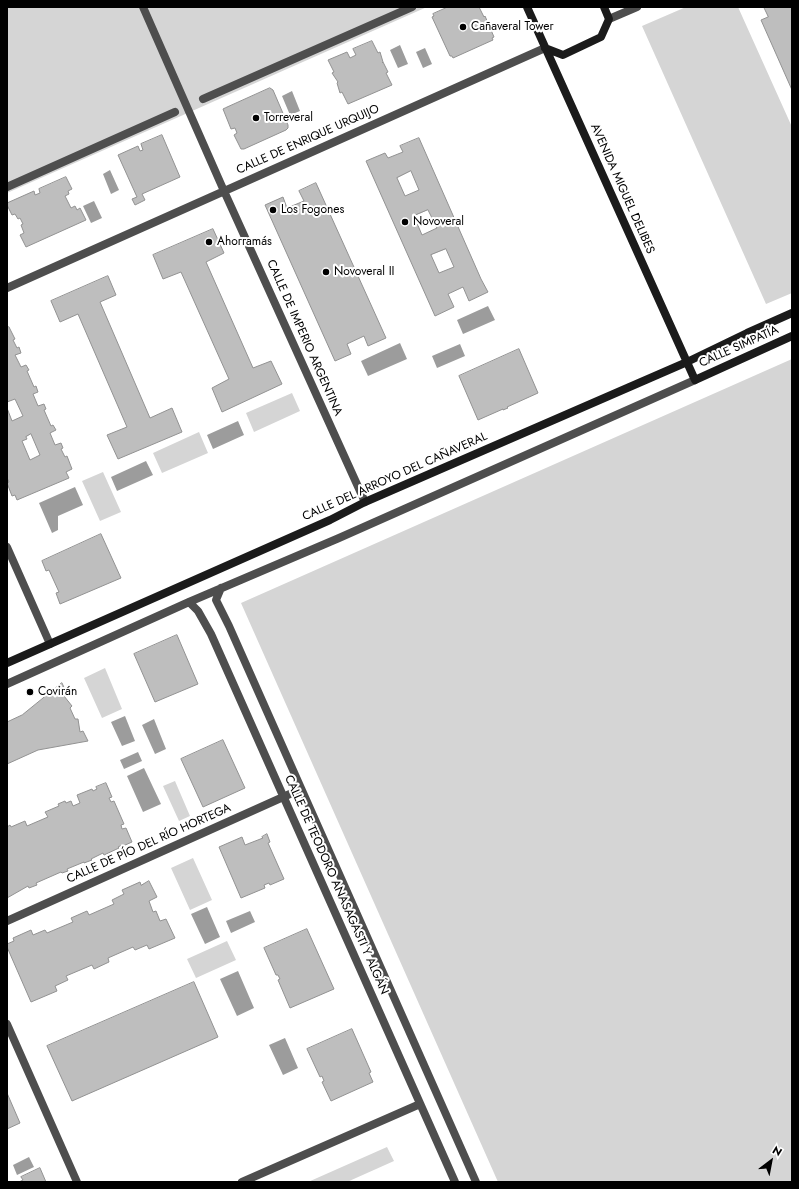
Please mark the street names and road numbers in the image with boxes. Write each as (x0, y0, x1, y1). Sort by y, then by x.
street label: CALLE DE ENRIQUE URQUIJO (234, 102, 382, 178)
street label: AVENIDA MIGUEL DELIBES (587, 122, 657, 256)
street label: CALLE DE IMPERIO ARGENTINA (263, 258, 345, 418)
street label: CALLE SIMPATÍA (697, 323, 781, 371)
street label: CALLE DEL ARROYO DEL CAÑAVERAL (300, 430, 490, 524)
street label: CALLE DE TEODORO ANASAGASTI Y ALGÁN (281, 773, 391, 997)
street label: CALLE DE PÍO DEL RÍO HORTEGA (65, 801, 233, 887)

